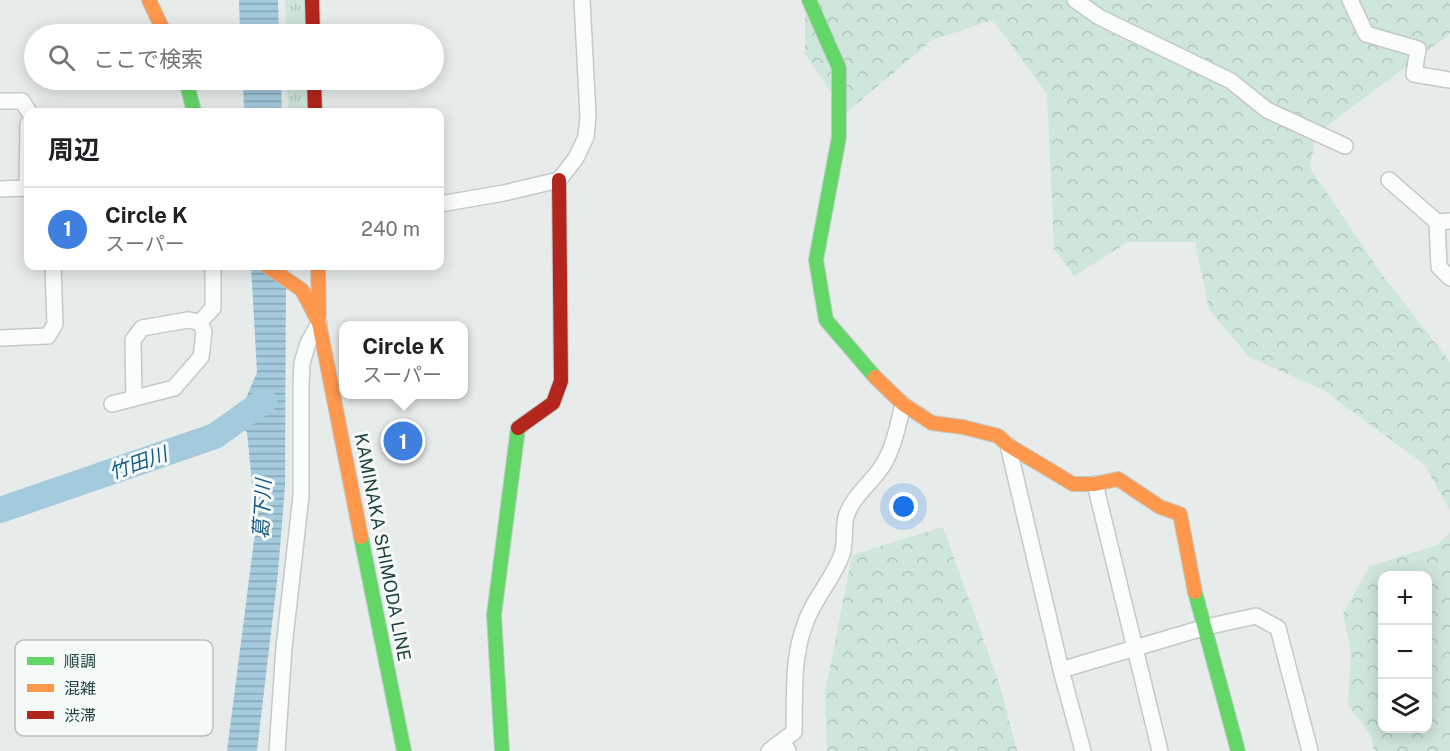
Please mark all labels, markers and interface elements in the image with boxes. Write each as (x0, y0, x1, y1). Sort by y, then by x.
search box (24, 24, 444, 90)
icon: search (45, 41, 78, 74)
text: ここで検索 (93, 46, 203, 72)
text: 周辺 (48, 134, 100, 165)
text: Circle K (105, 202, 188, 228)
text: 1 (63, 217, 72, 241)
text: 240 m (361, 217, 420, 241)
text: スーパー (105, 232, 185, 256)
popup (339, 321, 468, 399)
text: Circle K (362, 333, 445, 359)
text: スーパー (362, 363, 442, 387)
pin: 1 (384, 418, 422, 464)
street label: KAMINAKA SHIMODA LINE (351, 431, 415, 663)
water label: 竹田川 (106, 441, 172, 484)
water label: 葛下川 (248, 476, 276, 540)
your location (889, 492, 918, 521)
map controls (1378, 571, 1432, 733)
button: + (1378, 571, 1432, 625)
button: − (1378, 625, 1432, 679)
legend (15, 640, 213, 736)
text: 順調 (64, 652, 96, 671)
text: 混雑 (64, 679, 96, 698)
button: layers (1378, 679, 1432, 733)
text: 渋滞 (64, 706, 96, 725)

